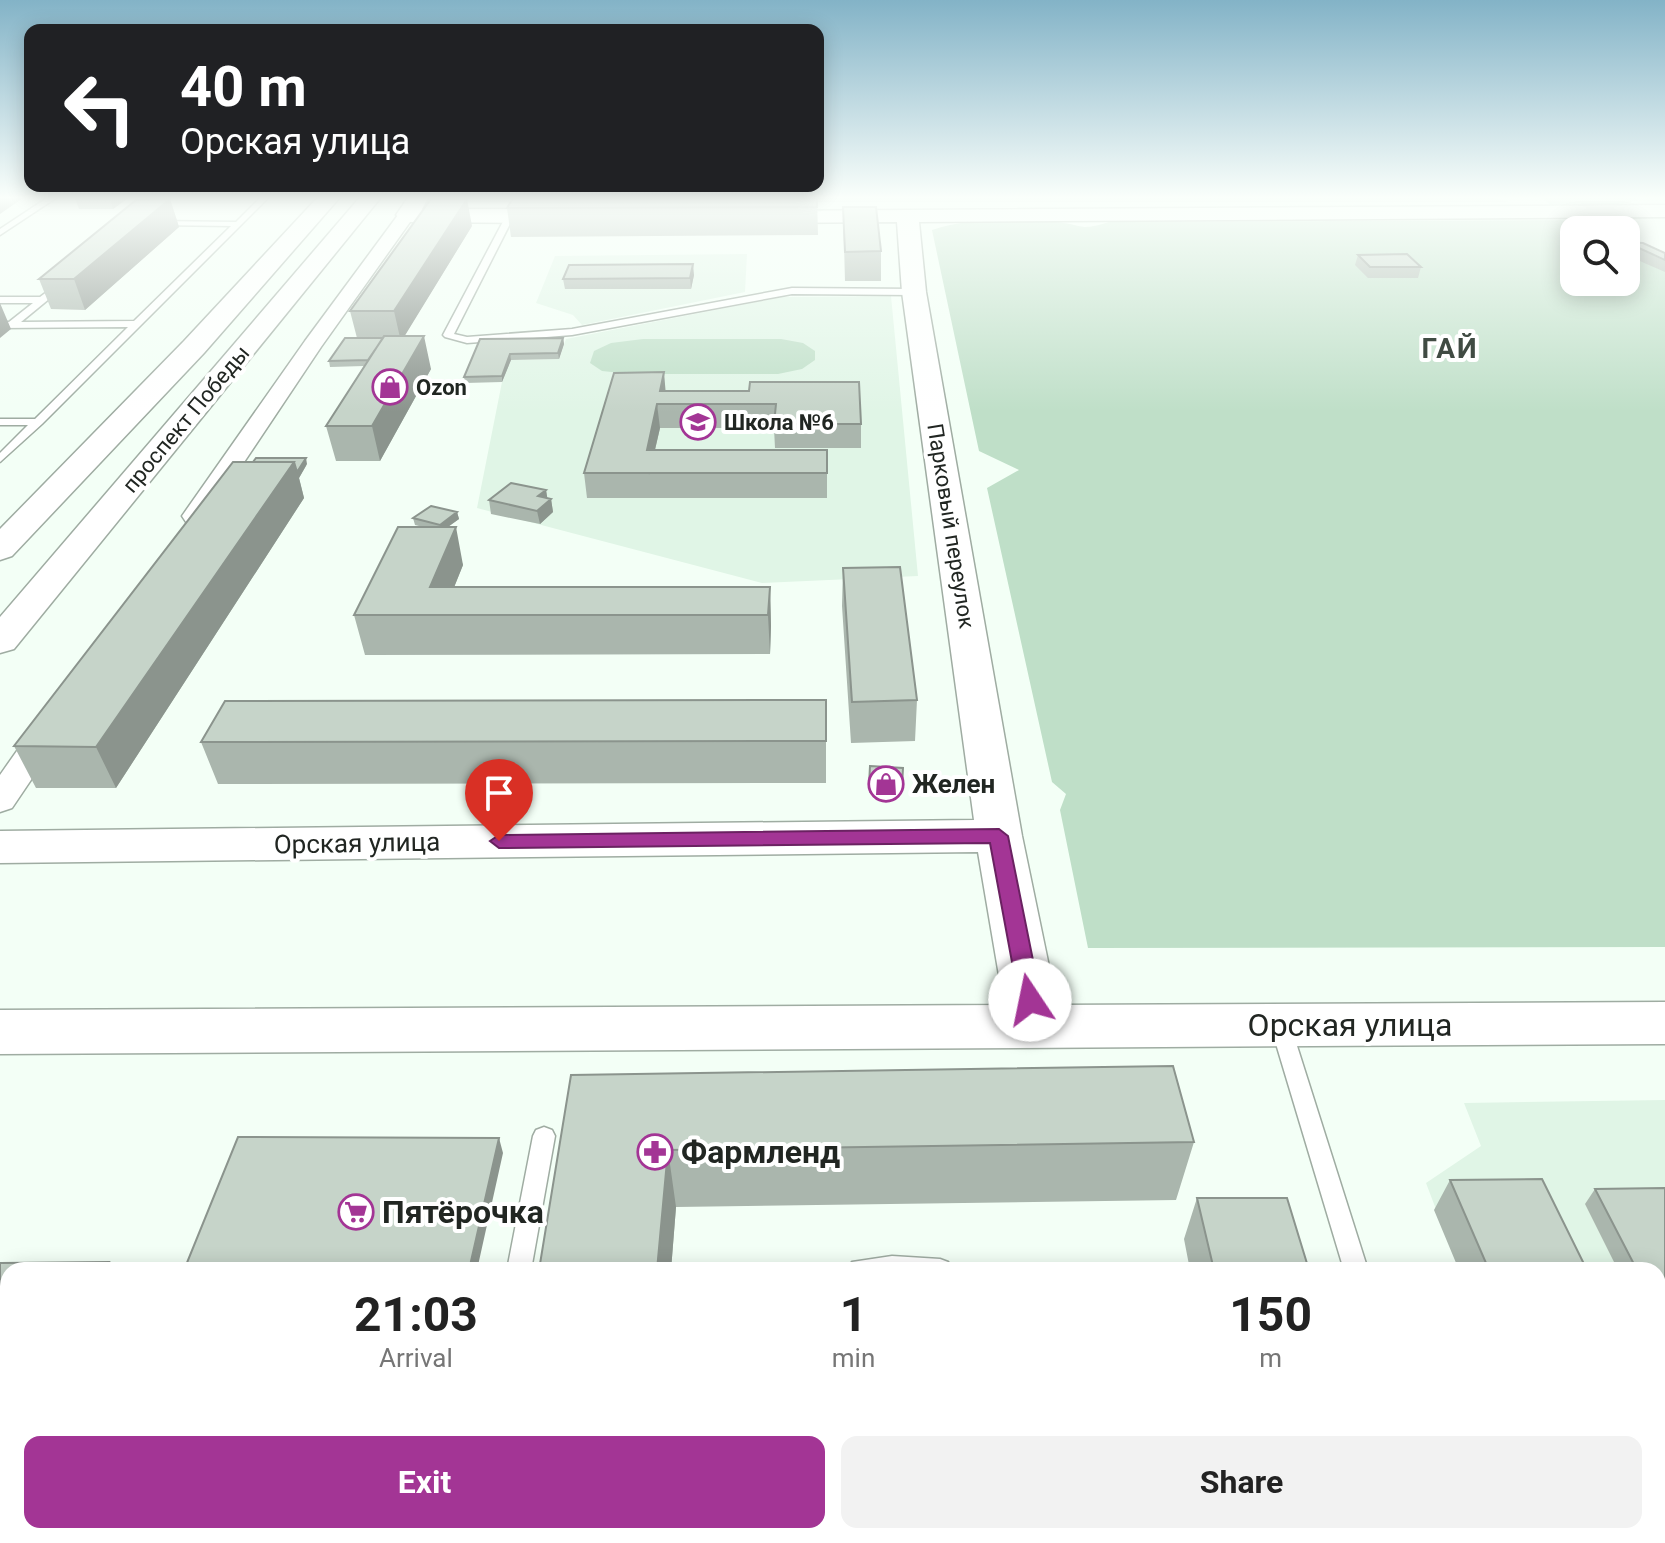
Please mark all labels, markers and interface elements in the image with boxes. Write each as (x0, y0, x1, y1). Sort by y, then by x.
text: 40 m (180, 54, 307, 120)
icon: left (48, 56, 152, 160)
text: Орская улица (180, 121, 410, 163)
map controls (1560, 216, 1640, 296)
button: search (1560, 216, 1640, 296)
district label: ГАЙ (1421, 332, 1479, 365)
street label: проспект Победы (117, 341, 255, 497)
shop icon: Ozon (371, 368, 409, 406)
place label: Ozon (416, 375, 467, 400)
school or university icon: Школа №6 (679, 403, 717, 441)
place label: Школа №6 (724, 410, 834, 435)
street label: Парковый переулок (922, 422, 980, 630)
pin (465, 759, 533, 841)
shop icon: Желен (867, 765, 905, 803)
place label: Желен (912, 769, 995, 799)
icon: arrive (477, 771, 521, 815)
street label: Орская улица (274, 827, 440, 859)
position arrow (988, 958, 1072, 1042)
street label: Орская улица (1248, 1006, 1452, 1044)
pharmacy icon: Фармленд (636, 1133, 674, 1171)
place label: Фармленд (681, 1133, 840, 1171)
supermarket icon: Пятёрочка (337, 1193, 375, 1231)
place label: Пятёрочка (382, 1193, 544, 1231)
text: 21:03 (354, 1286, 478, 1343)
text: 1 (840, 1286, 867, 1343)
text: 150 (1229, 1286, 1312, 1343)
text: Arrival (379, 1343, 453, 1373)
text: min (832, 1343, 875, 1373)
text: m (1259, 1343, 1282, 1373)
button: Exit (24, 1436, 825, 1528)
button: Share (841, 1436, 1642, 1528)

